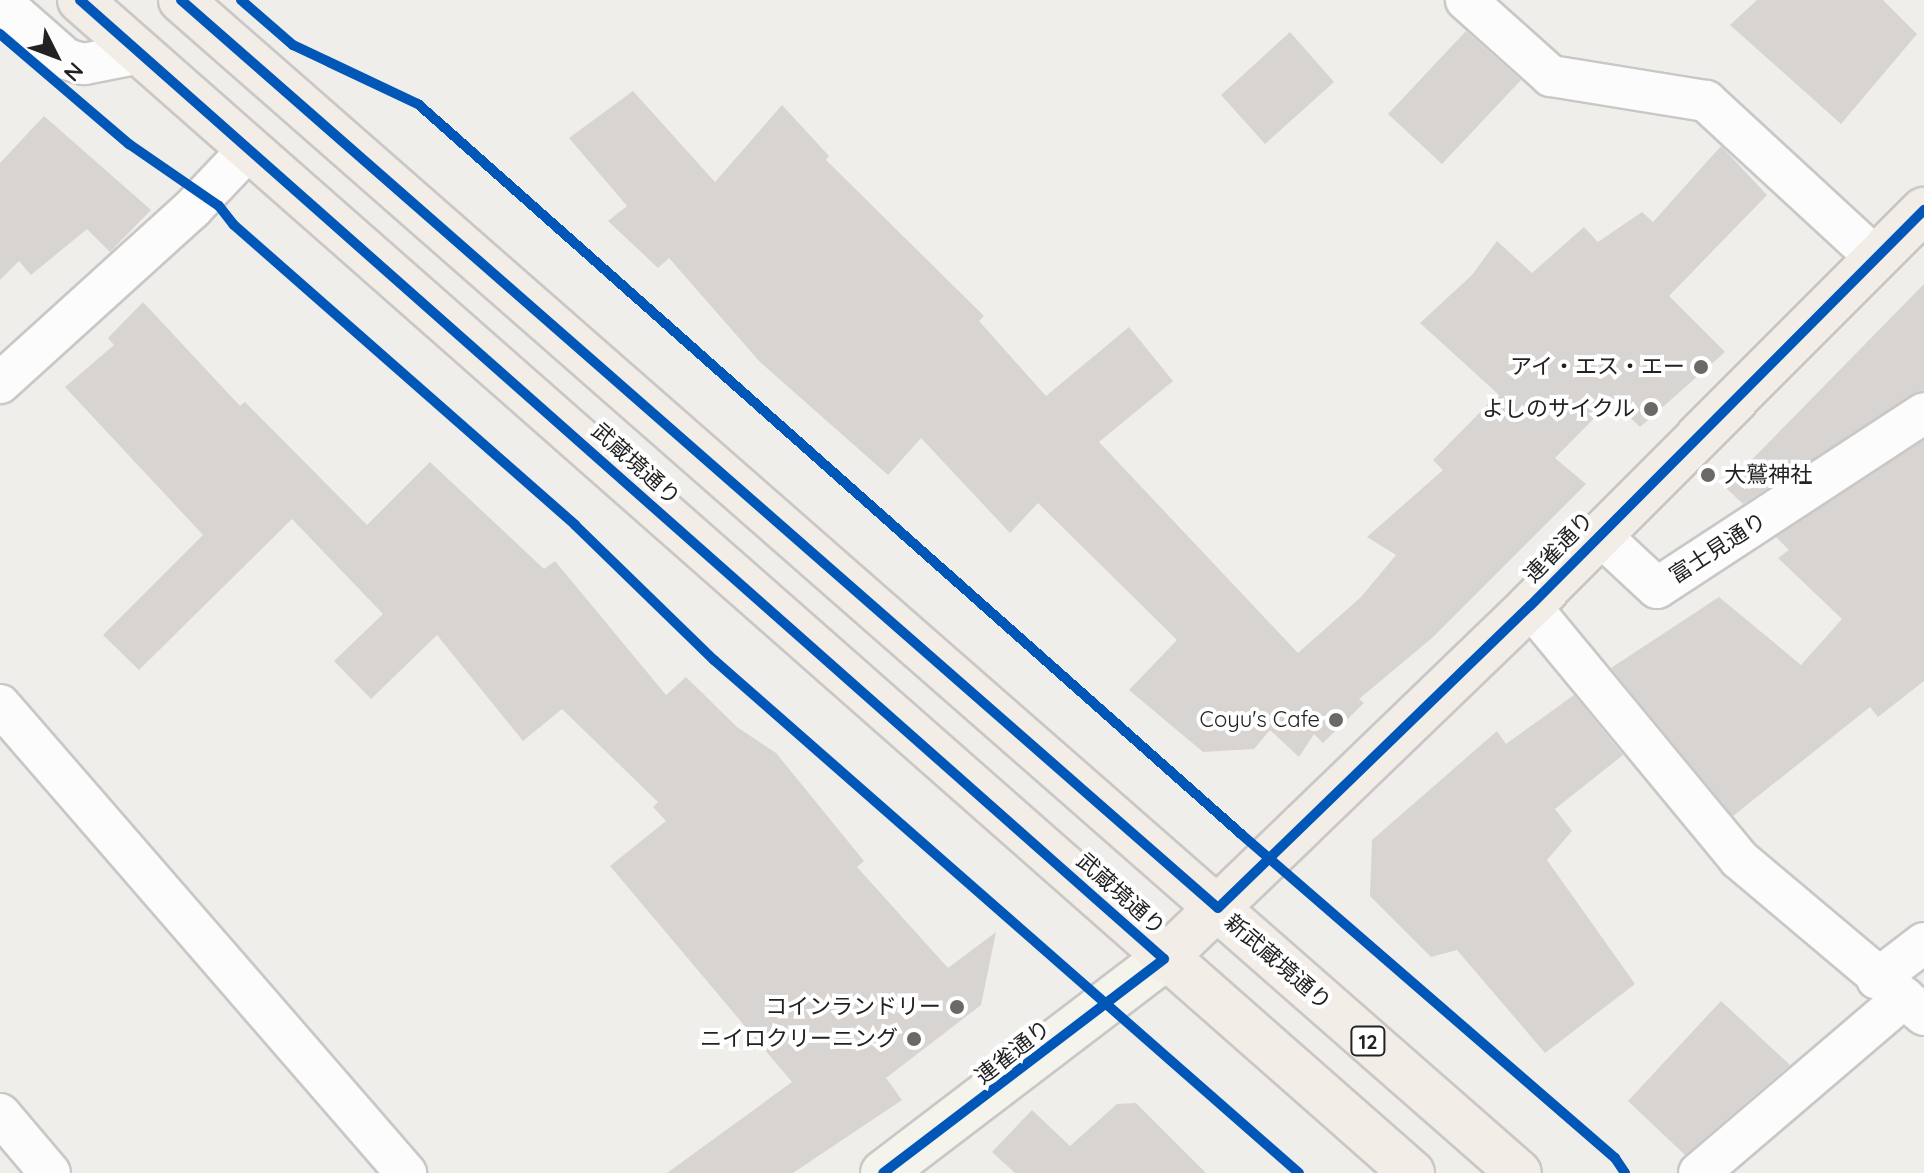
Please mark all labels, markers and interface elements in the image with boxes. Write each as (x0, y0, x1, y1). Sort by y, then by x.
north arrow (16, 16, 96, 96)
text: N (58, 57, 90, 87)
place label: アイ・エス・エー (1509, 354, 1685, 380)
marker: アイ・エス・エー (1692, 358, 1710, 376)
place label: よしのサイクル (1481, 396, 1635, 422)
marker: よしのサイクル (1642, 400, 1660, 418)
street label: 武蔵境通り (586, 417, 686, 511)
place label: 大鷲神社 (1724, 462, 1812, 488)
marker: 大鷲神社 (1699, 466, 1717, 484)
street label: 連雀通り (1519, 506, 1599, 588)
street label: 富士見通り (1665, 507, 1771, 589)
place label: Coyu's Cafe (1200, 707, 1320, 733)
marker: Coyu's Cafe (1327, 711, 1345, 729)
street label: 武蔵境通り (1071, 847, 1171, 941)
street label: 新武蔵境通り (1220, 909, 1336, 1015)
place label: コインランドリー (765, 994, 941, 1020)
marker: コインランドリー (948, 998, 966, 1016)
street label: 連雀通り (970, 1015, 1056, 1089)
road number: 12 (1350, 1025, 1386, 1057)
place label: ニイロクリーニング (700, 1026, 898, 1052)
marker: ニイロクリーニング (905, 1030, 923, 1048)

